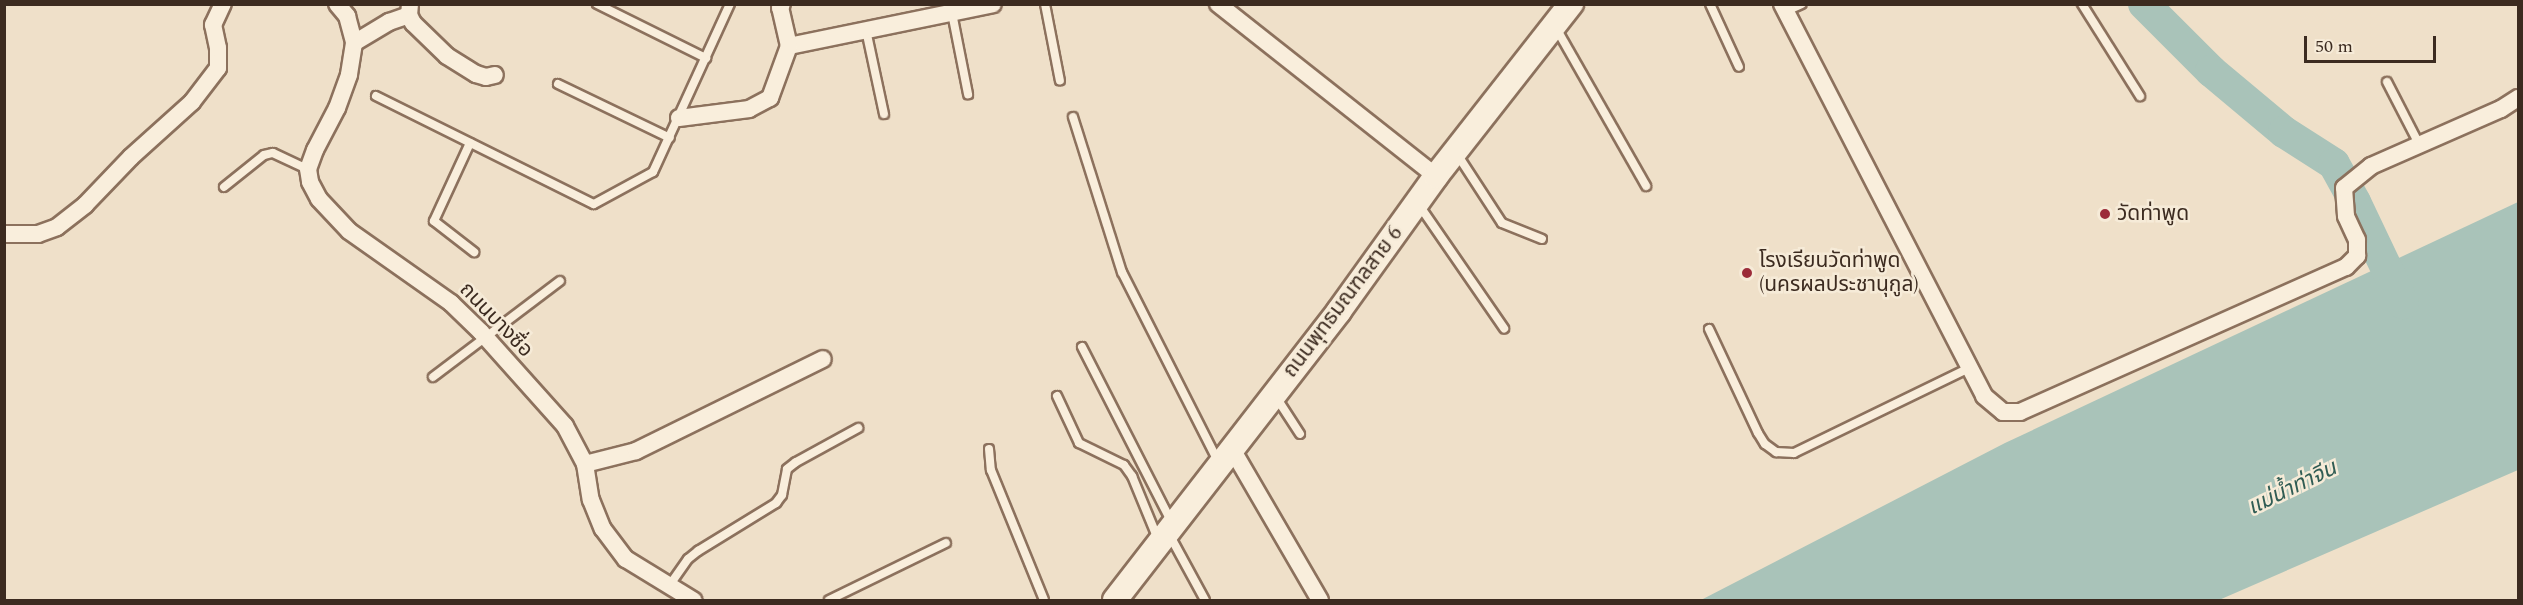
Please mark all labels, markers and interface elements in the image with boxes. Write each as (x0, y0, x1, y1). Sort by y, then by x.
scale bar (2307, 24, 2439, 62)
text: 50 m (2315, 33, 2353, 60)
place label: วัดท่าพูด (2117, 201, 2189, 227)
marker: วัดท่าพูด (2098, 207, 2112, 221)
street label: ถนนพุทธมณฑลสาย 6 (1278, 221, 1408, 383)
place label: โรงเรียนวัดท่าพูด (นครผลประชานุกูล) (1759, 248, 1919, 298)
marker: โรงเรียนวัดท่าพูด (นครผลประชานุกูล) (1740, 266, 1754, 280)
street label: ถนนบางซื่อ (454, 277, 538, 363)
water label: แม่น้ำท่าจีน (2243, 455, 2341, 521)

